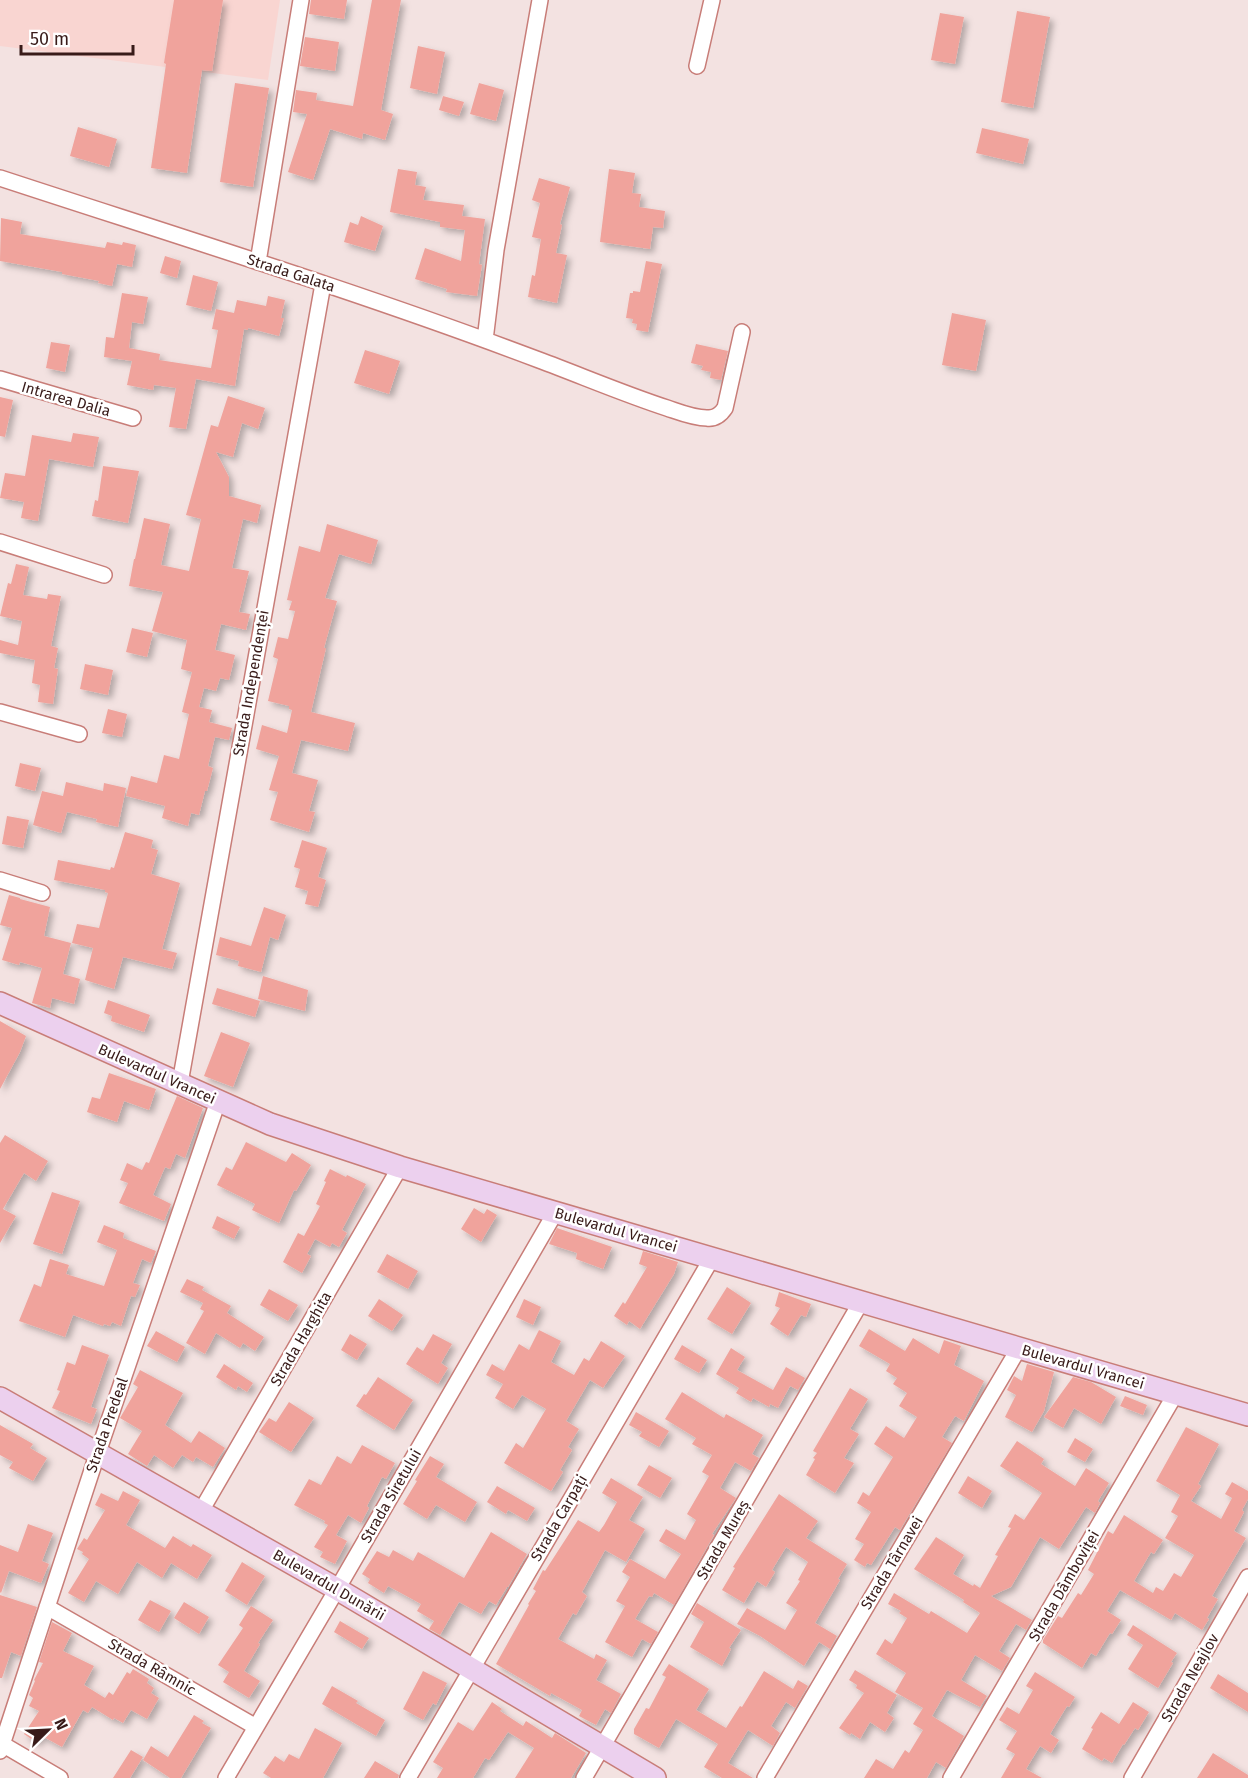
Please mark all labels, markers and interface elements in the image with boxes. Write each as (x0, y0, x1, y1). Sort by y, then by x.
scale bar (21, 18, 134, 56)
text: 50 m (30, 28, 69, 50)
street label: Strada Galata (245, 250, 337, 296)
street label: Intrarea Dalia (19, 378, 113, 420)
street label: Strada Independenței (229, 609, 274, 758)
street label: Bulevardul Vrancei (95, 1040, 219, 1108)
street label: Bulevardul Vrancei (553, 1204, 679, 1256)
street label: Strada Harghita (267, 1288, 335, 1390)
street label: Bulevardul Vrancei (1020, 1341, 1146, 1393)
street label: Strada Predeal (82, 1374, 132, 1475)
street label: Strada Siretului (357, 1446, 425, 1546)
street label: Strada Carpați (527, 1472, 592, 1565)
street label: Strada Mureș (693, 1497, 754, 1584)
street label: Strada Târnavei (857, 1513, 927, 1613)
street label: Strada Dâmboviței (1025, 1527, 1104, 1645)
street label: Bulevardul Dunării (270, 1546, 388, 1624)
street label: Strada Neajlov (1157, 1630, 1223, 1725)
street label: Strada Râmnic (105, 1635, 199, 1699)
north arrow (18, 1700, 78, 1760)
text: N (50, 1715, 72, 1733)

